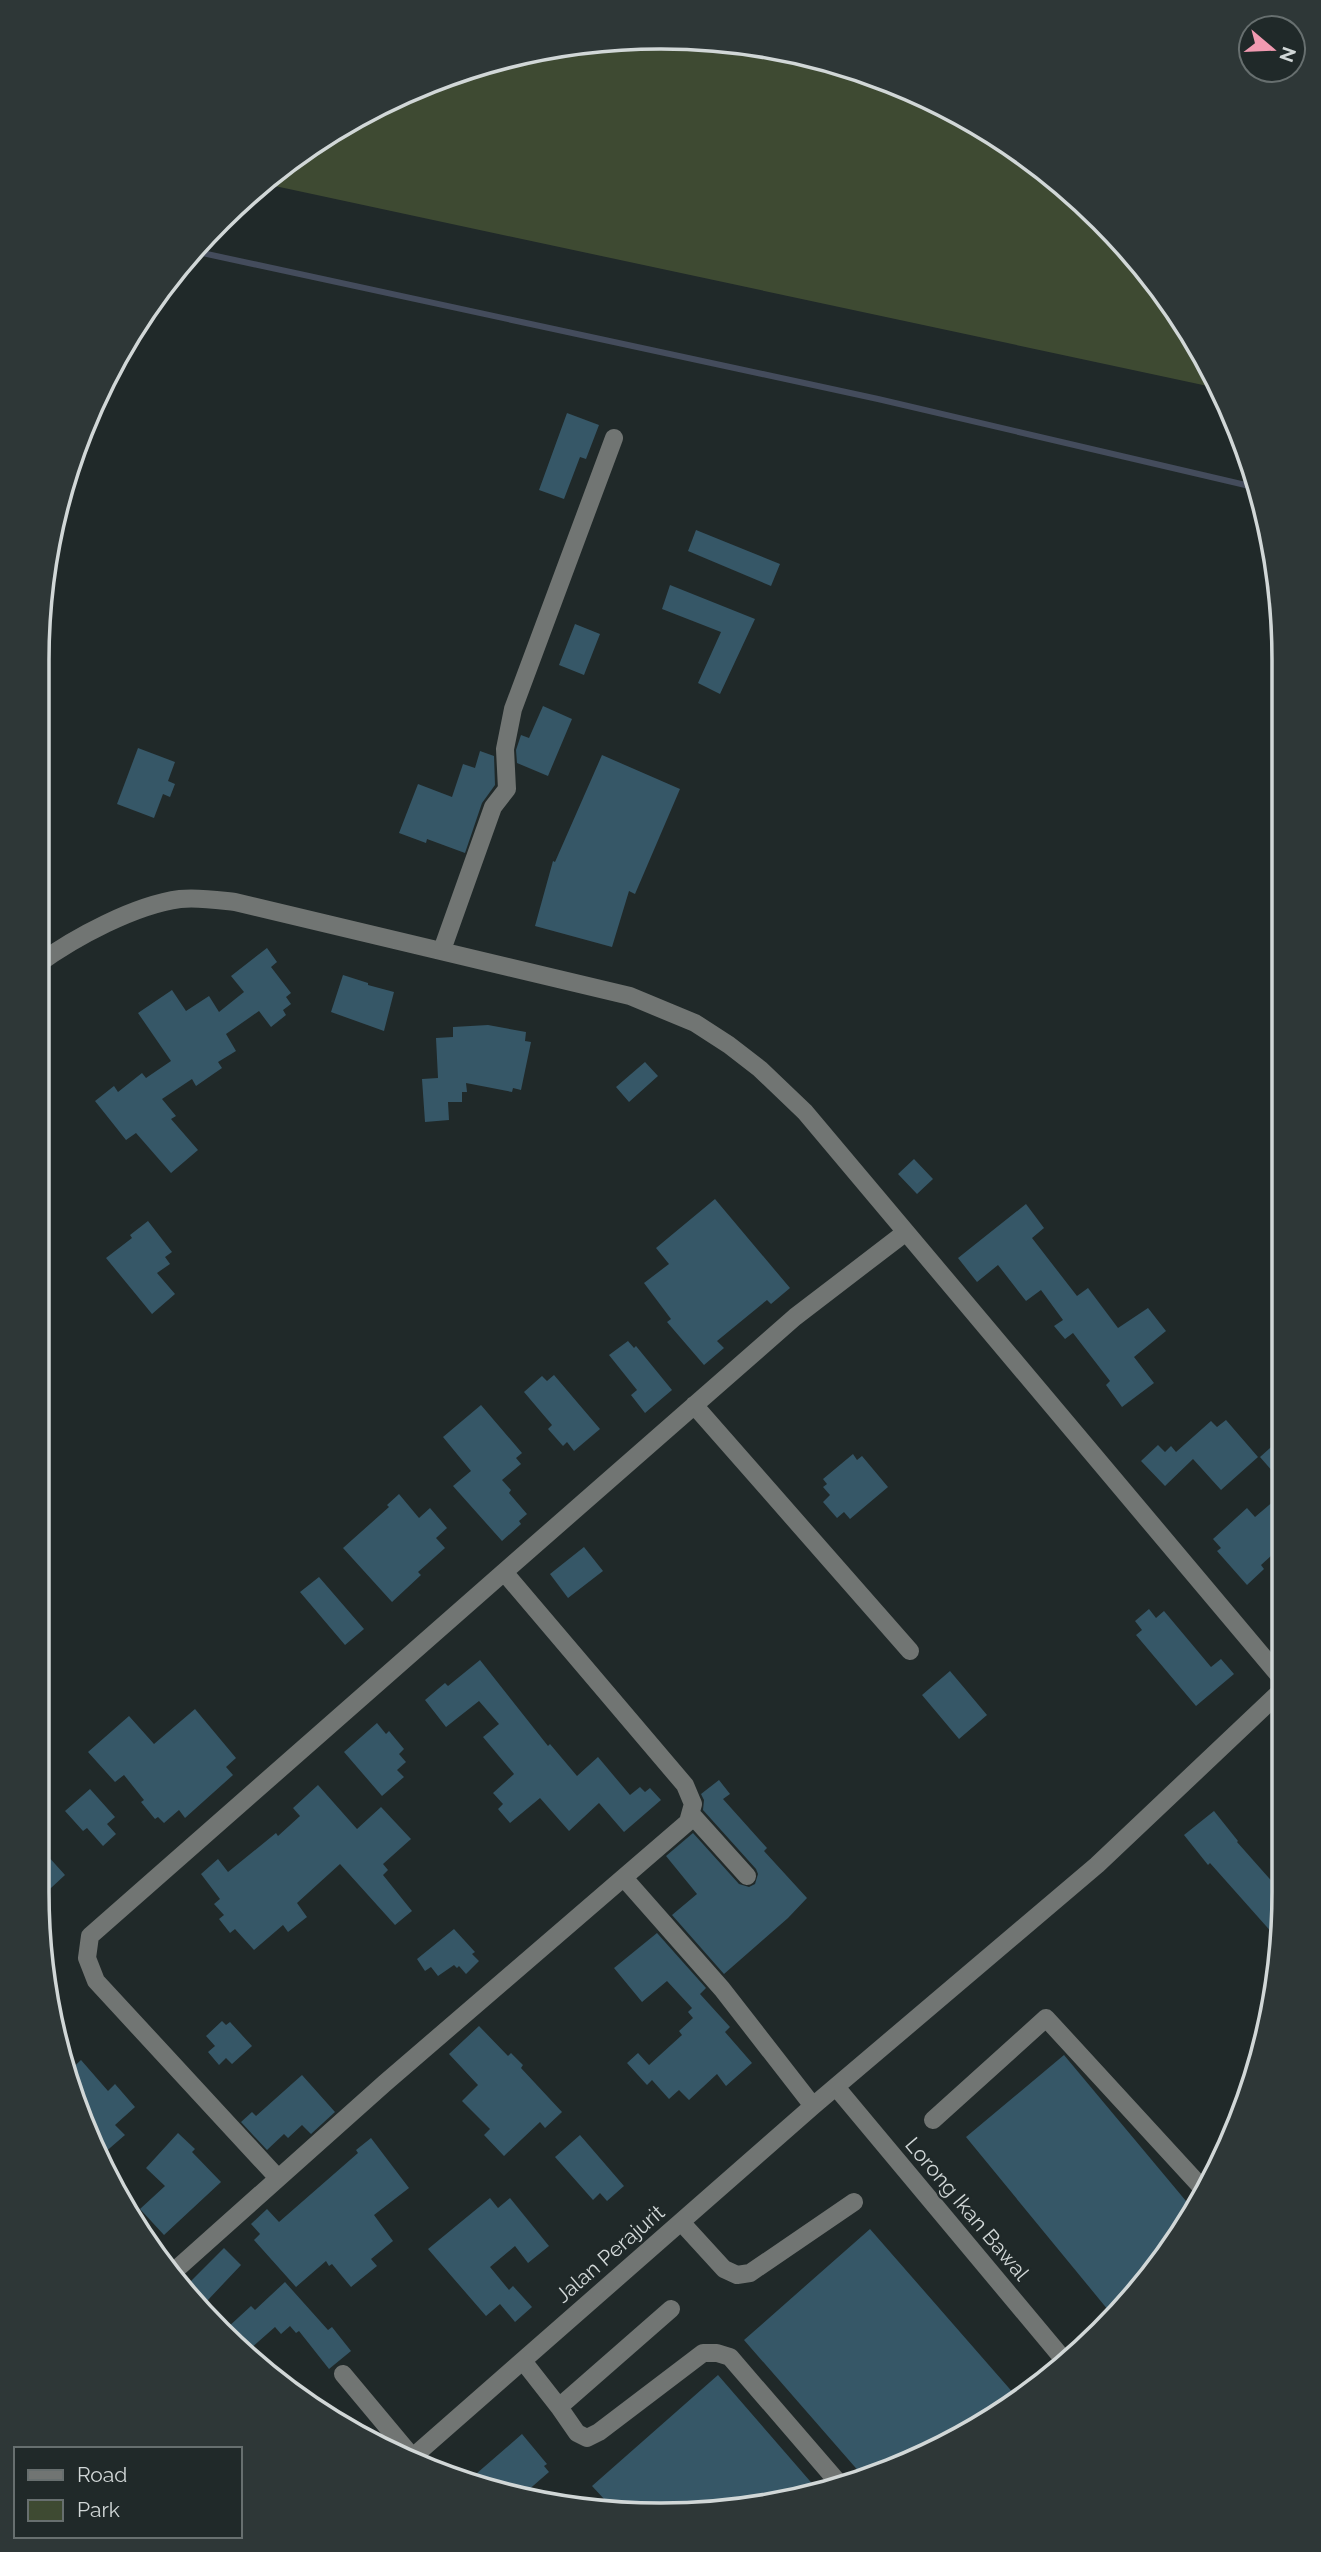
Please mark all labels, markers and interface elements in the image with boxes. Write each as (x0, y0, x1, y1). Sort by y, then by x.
north arrow (1237, 14, 1307, 84)
text: N (1275, 44, 1301, 65)
street label: Lorong Ikan Bawal (900, 2132, 1035, 2285)
street label: Jalan Perajurit (550, 2199, 669, 2308)
legend (14, 2447, 242, 2538)
text: Road (77, 2462, 127, 2487)
text: Park (77, 2497, 120, 2522)

